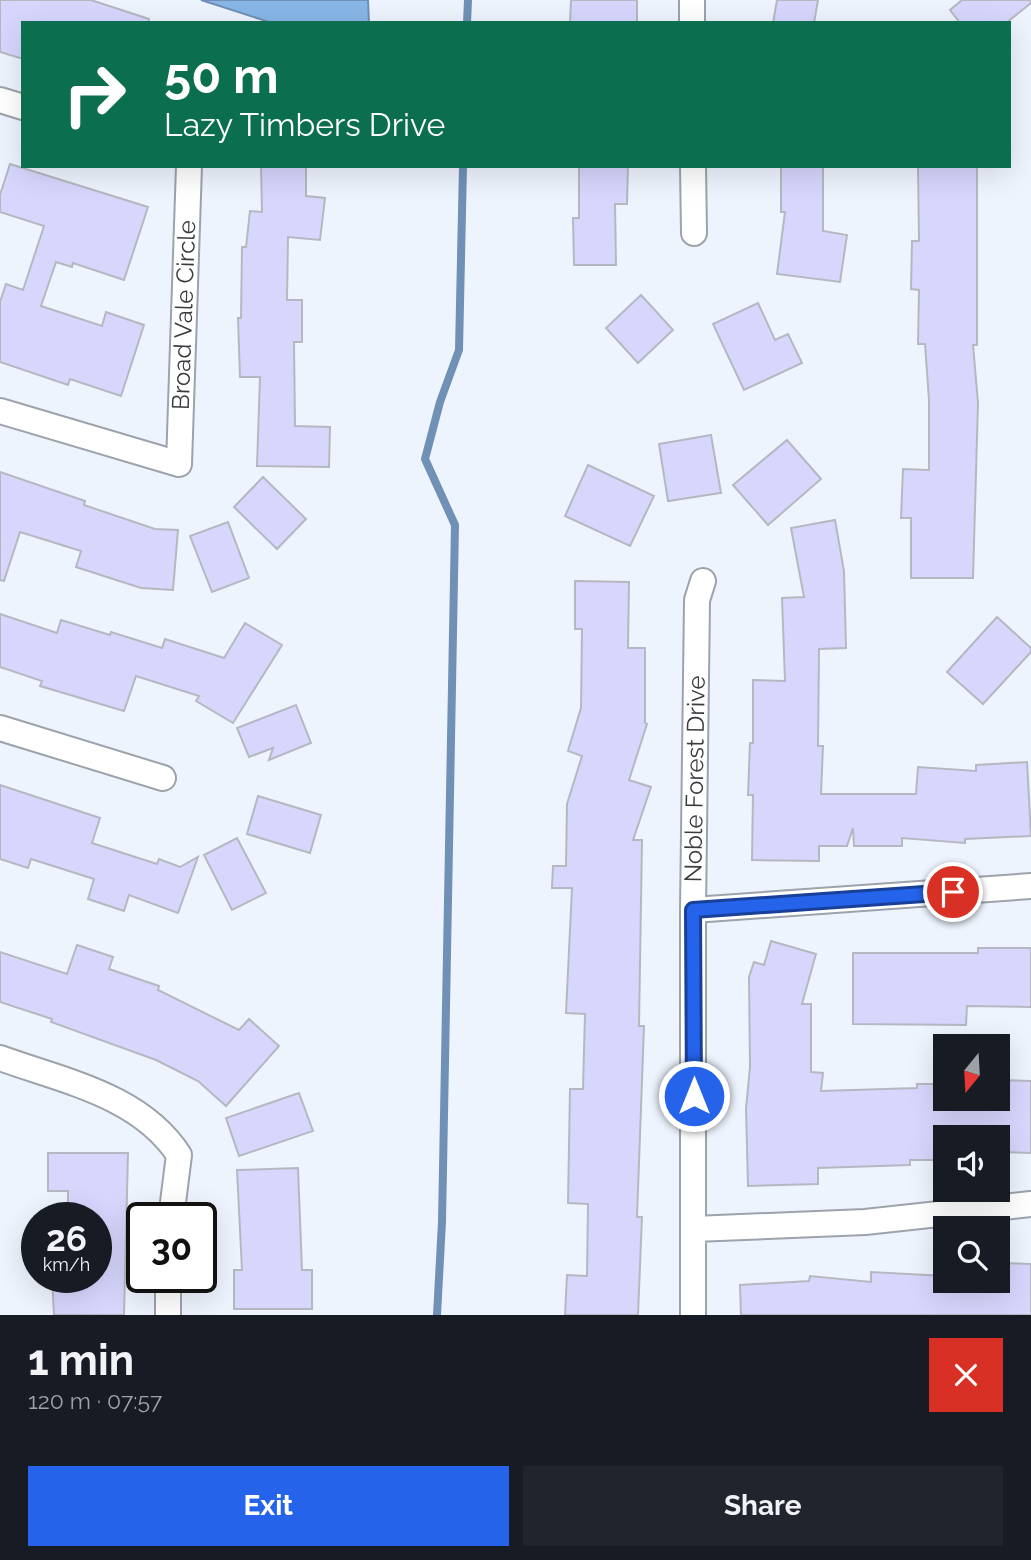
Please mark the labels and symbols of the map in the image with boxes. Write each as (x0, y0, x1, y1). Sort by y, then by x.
street label: Broad Vale Circle (166, 220, 201, 410)
street label: Noble Forest Drive (678, 675, 711, 883)
pin (923, 862, 983, 922)
north arrow (933, 1034, 1010, 1111)
position arrow (657, 1059, 731, 1133)
speed limit sign: 30 (126, 1202, 217, 1293)

